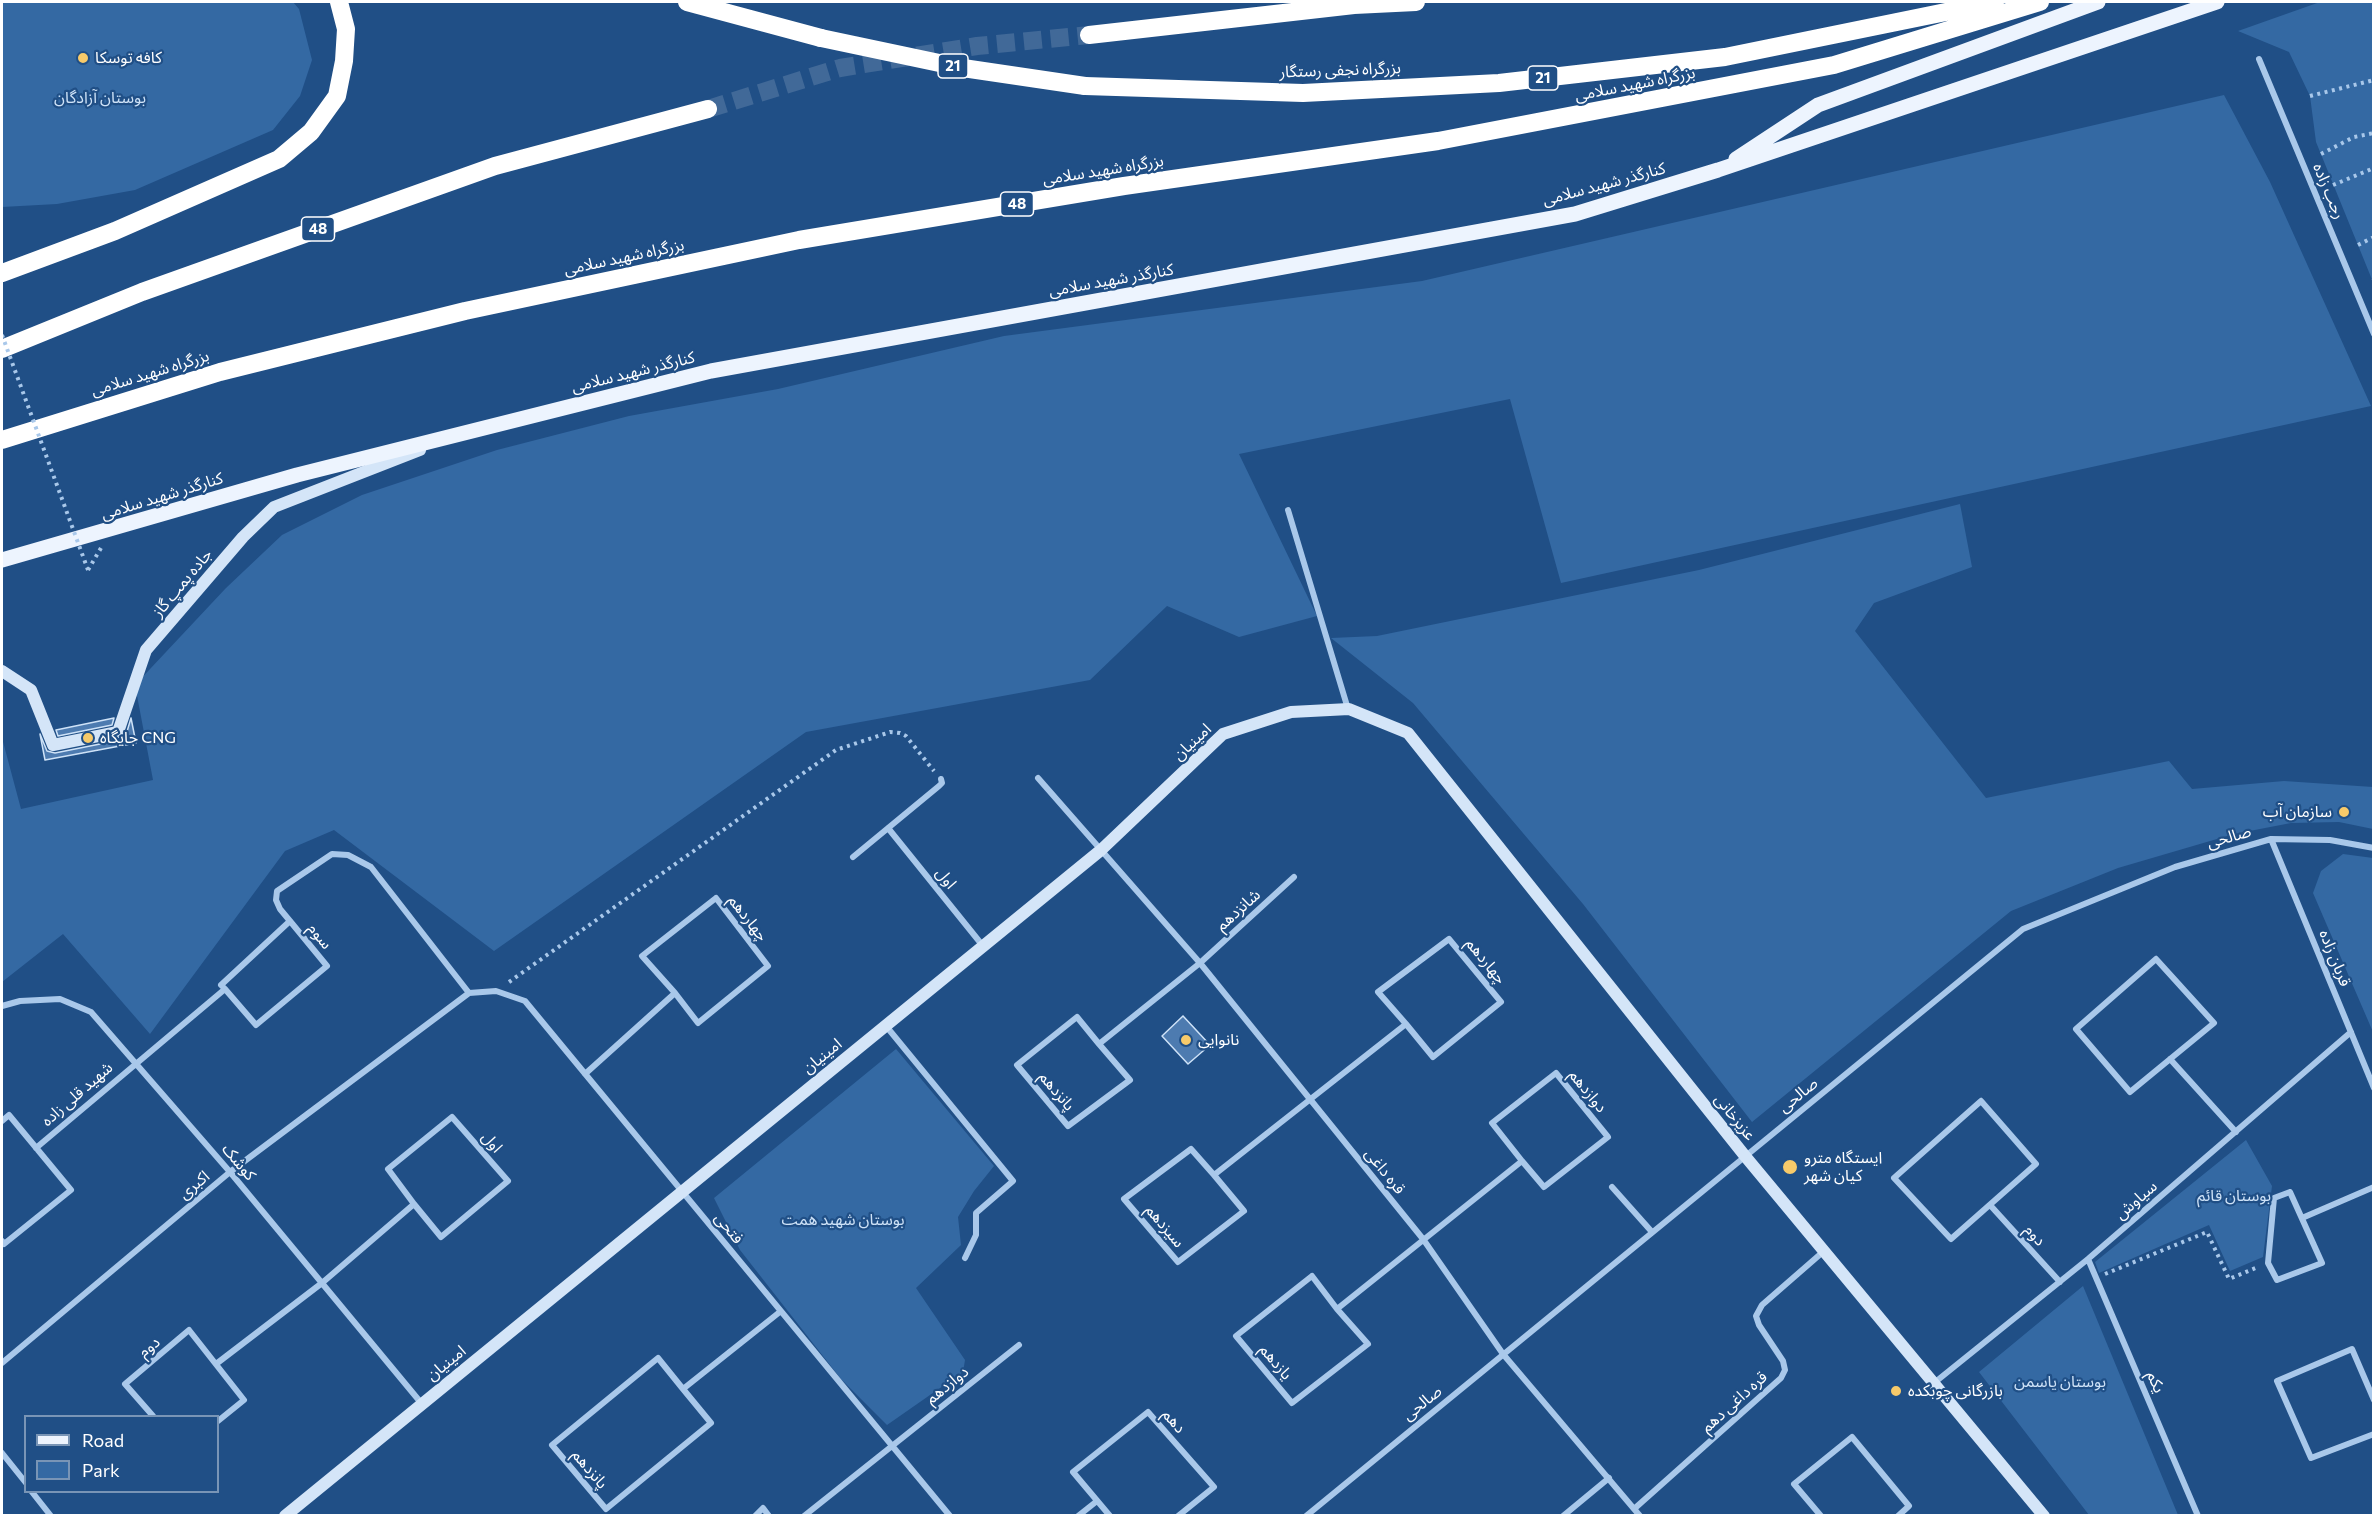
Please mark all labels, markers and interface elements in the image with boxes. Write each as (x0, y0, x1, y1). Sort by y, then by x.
place label: کافه توسکا (95, 48, 162, 68)
marker: کافه توسکا (76, 51, 90, 65)
road number: 21 (938, 54, 968, 78)
street label: بزرگراه نجفی رستگار (1279, 58, 1401, 82)
street label: بزرگراه شهید سلامی (1573, 63, 1697, 105)
road number: 21 (1528, 66, 1558, 90)
park label: بوستان آزادگان (54, 88, 146, 108)
street label: بزرگراه شهید سلامی (1041, 151, 1165, 189)
street label: کنارگذر شهید سلامی (1540, 158, 1668, 210)
street label: رجب زاده (2309, 160, 2349, 222)
road number: 48 (1000, 192, 1034, 216)
road number: 48 (302, 217, 334, 241)
street label: بزرگراه شهید سلامی (562, 235, 686, 279)
street label: کنارگذر شهید سلامی (1047, 260, 1175, 300)
street label: بزرگراه شهید سلامی (89, 346, 211, 400)
street label: کنارگذر شهید سلامی (569, 347, 697, 397)
street label: کنارگذر شهید سلامی (99, 468, 225, 524)
street label: جاده پمپ گاز (148, 545, 216, 621)
street label: امینیان (1169, 720, 1215, 764)
place label: جایگاه CNG (100, 728, 176, 748)
marker: جایگاه CNG (81, 731, 95, 745)
place label: سازمان آب (2263, 802, 2332, 822)
marker: سازمان آب (2337, 805, 2351, 819)
street label: صالحی (2205, 822, 2253, 852)
street label: اول (932, 863, 960, 893)
street label: شانزدهم (1212, 885, 1264, 935)
street label: چهاردهم (724, 891, 772, 945)
street label: سوم (304, 919, 336, 953)
street label: قربان زاده (2315, 927, 2355, 989)
street label: چهاردهم (1462, 934, 1510, 988)
place label: نانوایی (1198, 1030, 1239, 1050)
marker: نانوایی (1179, 1033, 1193, 1047)
street label: امینیان (798, 1034, 846, 1078)
street label: شهید قلی زاده (37, 1058, 117, 1130)
street label: دوازدهم (1565, 1066, 1611, 1116)
street label: پانزدهم (1035, 1067, 1079, 1115)
street label: صالحی (1774, 1073, 1822, 1117)
street label: عزیزخانی (1710, 1090, 1760, 1144)
street label: اول (478, 1127, 506, 1157)
street label: کوشک (218, 1140, 260, 1184)
street label: قره داغی (1361, 1144, 1409, 1198)
place label: ایستگاه مترو کیان شهر (1804, 1148, 1882, 1186)
marker: ایستگاه مترو کیان شهر (1781, 1158, 1799, 1176)
street label: اکبری (175, 1167, 213, 1203)
street label: سیاوش (2111, 1176, 2161, 1224)
park label: بوستان قائم (2197, 1186, 2271, 1206)
street label: سیزدهم (1142, 1201, 1188, 1251)
street label: فتحی (710, 1208, 748, 1248)
park label: بوستان شهید همت (781, 1210, 905, 1230)
street label: دوم (2020, 1220, 2050, 1250)
street label: دوم (134, 1332, 164, 1362)
street label: یازدهم (1256, 1340, 1296, 1384)
street label: امینیان (422, 1341, 470, 1385)
street label: دوازدهم (922, 1362, 972, 1408)
street label: قره داغی دهم (1697, 1367, 1771, 1437)
street label: یکم (2143, 1368, 2169, 1396)
park label: بوستان یاسمن (2014, 1372, 2106, 1392)
street label: صالحی (1398, 1381, 1446, 1425)
place label: بازرگانی چوبکده (1908, 1381, 2003, 1401)
marker: بازرگانی چوبکده (1889, 1384, 1903, 1398)
street label: دهم (1158, 1405, 1190, 1437)
legend (24, 1415, 219, 1493)
text: Road (82, 1429, 124, 1451)
street label: پانزدهم (568, 1445, 612, 1493)
text: Park (82, 1459, 120, 1481)

